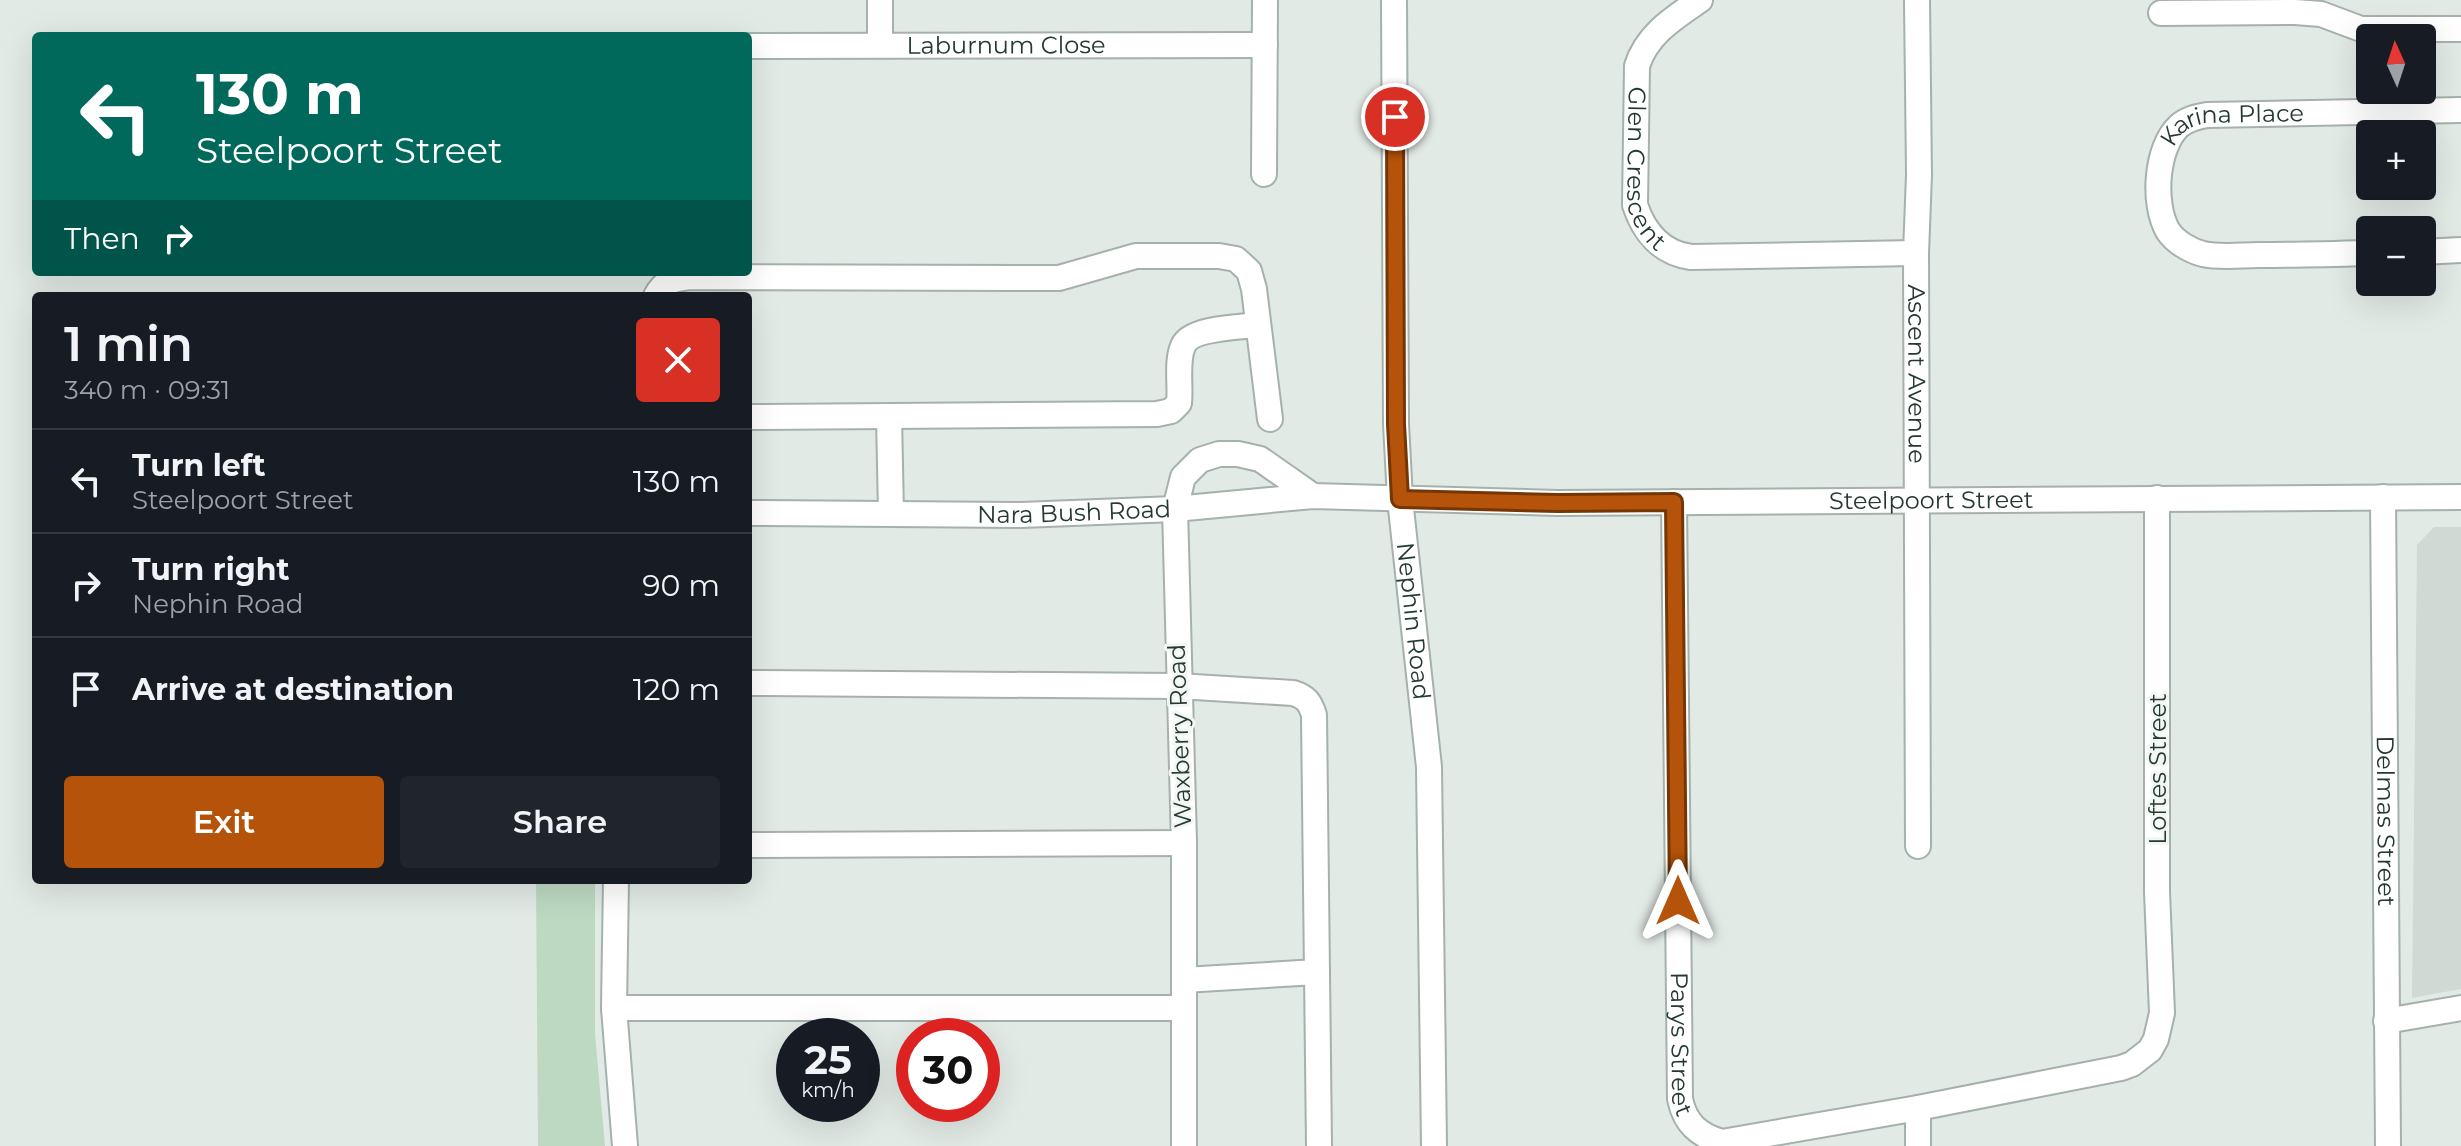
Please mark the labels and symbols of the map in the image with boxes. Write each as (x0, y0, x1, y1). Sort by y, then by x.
north arrow (2356, 24, 2436, 104)
street label: Laburnum Close (906, 30, 1106, 60)
pin (1361, 83, 1429, 151)
street label: Glen Crescent (1621, 86, 1672, 257)
street label: Karina Place (2153, 98, 2304, 151)
street label: Ascent Avenue (1902, 284, 1932, 464)
street label: Steelpoort Street (1829, 485, 2034, 515)
street label: Nara Bush Road (977, 494, 1171, 529)
street label: Nephin Road (1391, 541, 1437, 701)
street label: Waxberry Road (1162, 644, 1197, 828)
street label: Loftes Street (2143, 693, 2172, 845)
street label: Delmas Street (2371, 735, 2401, 907)
position arrow (1636, 859, 1720, 943)
street label: Parys Street (1665, 972, 1699, 1121)
speed limit sign: 30 (896, 1018, 1000, 1122)

